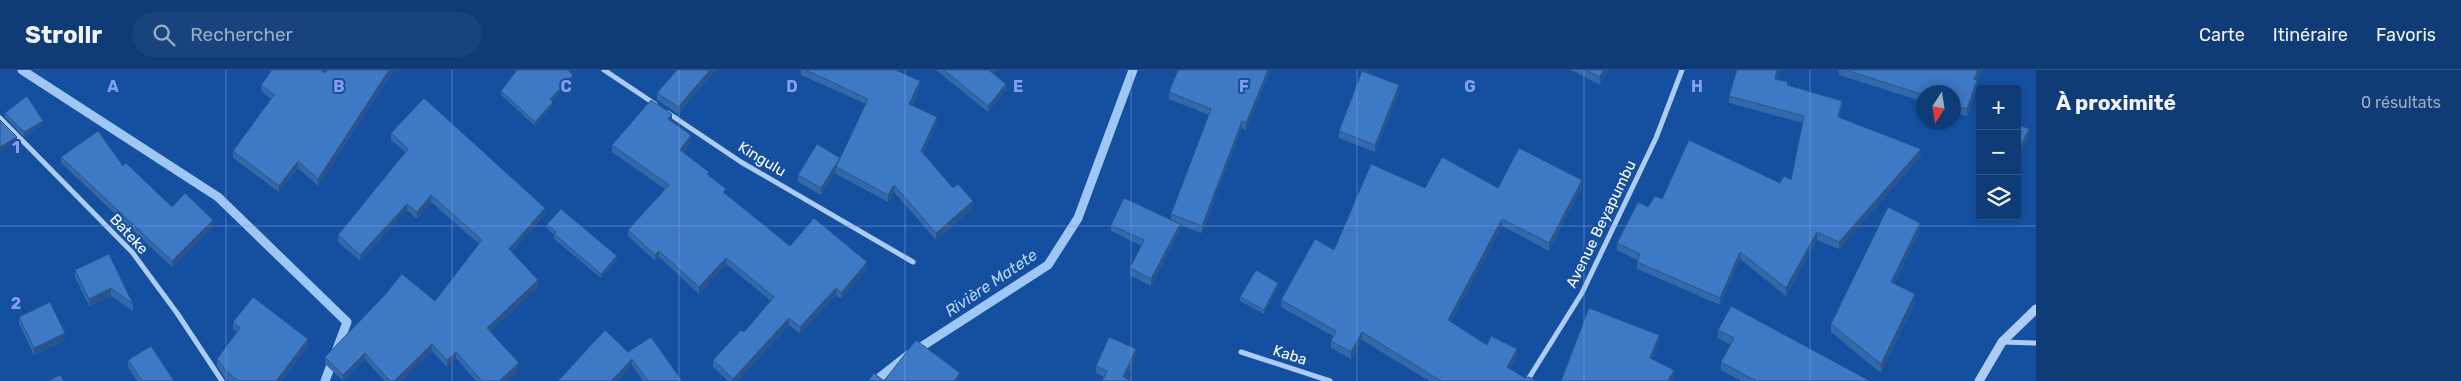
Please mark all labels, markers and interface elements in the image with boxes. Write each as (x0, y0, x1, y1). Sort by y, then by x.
search box (132, 12, 482, 57)
text: Strollr (25, 21, 102, 49)
icon: search (150, 21, 178, 49)
text: Rechercher (190, 23, 293, 46)
text: Carte (2199, 24, 2245, 46)
text: Itinéraire (2273, 24, 2348, 46)
text: Favoris (2376, 24, 2436, 46)
text: A (107, 77, 119, 96)
text: B (333, 77, 345, 96)
text: C (560, 77, 572, 96)
text: D (786, 77, 798, 96)
text: E (1013, 77, 1023, 96)
text: F (1239, 77, 1249, 96)
text: G (1464, 77, 1476, 96)
text: H (1691, 77, 1703, 96)
north arrow (1916, 85, 1961, 130)
map controls (1976, 85, 2021, 220)
button: + (1976, 85, 2021, 130)
text: À proximité (2056, 90, 2176, 115)
text: 0 résultats (2361, 93, 2441, 112)
button: − (1976, 130, 2021, 175)
text: 1 (12, 138, 20, 157)
street label: Kingulu (735, 138, 789, 180)
street label: Avenue Beyapumbu (1562, 157, 1640, 291)
button: layers (1976, 175, 2021, 220)
street label: Bateke (106, 210, 152, 258)
water label: Rivière Matete (941, 245, 1041, 321)
text: 2 (11, 294, 21, 313)
street label: Kaba (1271, 341, 1309, 369)

